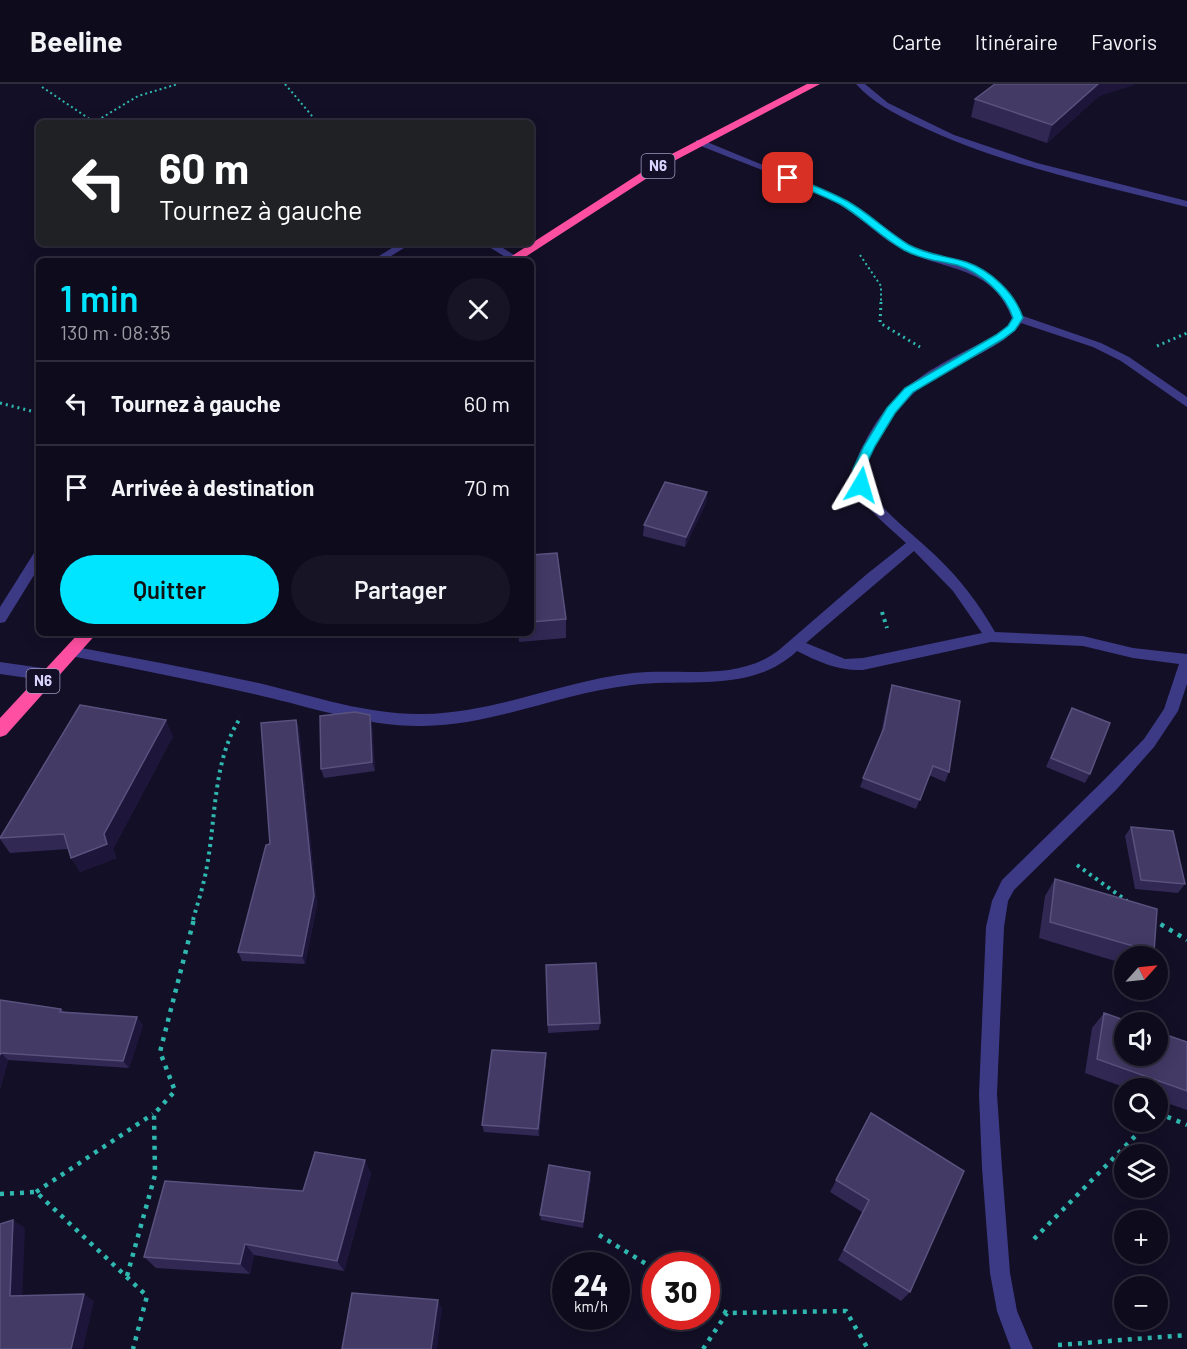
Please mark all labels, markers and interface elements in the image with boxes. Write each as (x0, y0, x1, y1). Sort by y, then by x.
text: Beeline (30, 24, 122, 58)
text: Carte (892, 29, 942, 54)
text: Itinéraire (975, 29, 1058, 54)
text: Favoris (1091, 29, 1157, 54)
text: 60 m (159, 142, 249, 192)
icon: left (60, 144, 138, 222)
pin (762, 152, 813, 203)
road number: N6 (642, 154, 674, 178)
icon: arrive (771, 161, 804, 194)
text: Tournez à gauche (159, 193, 362, 225)
text: 1 min (60, 276, 139, 319)
button: close (447, 278, 510, 341)
text: 130 m · 08:35 (60, 320, 170, 344)
icon: left (60, 387, 93, 420)
text: Tournez à gauche (111, 390, 281, 416)
text: 60 m (464, 390, 510, 416)
position arrow (829, 453, 893, 517)
icon: arrive (60, 471, 93, 504)
text: Arrivée à destination (111, 474, 314, 500)
text: 70 m (465, 474, 510, 500)
button: Quitter (60, 555, 279, 624)
button: Partager (291, 555, 510, 624)
road number: N6 (26, 669, 60, 693)
north arrow (1114, 946, 1168, 1000)
map controls (1114, 946, 1168, 1330)
button: sound (1114, 1012, 1168, 1066)
button: search (1114, 1078, 1168, 1132)
button: layers (1114, 1144, 1168, 1198)
button: + (1114, 1210, 1168, 1264)
speed limit sign: 30 (642, 1252, 720, 1330)
text: 24 (574, 1266, 608, 1302)
button: − (1114, 1276, 1168, 1330)
text: km/h (574, 1297, 608, 1315)

